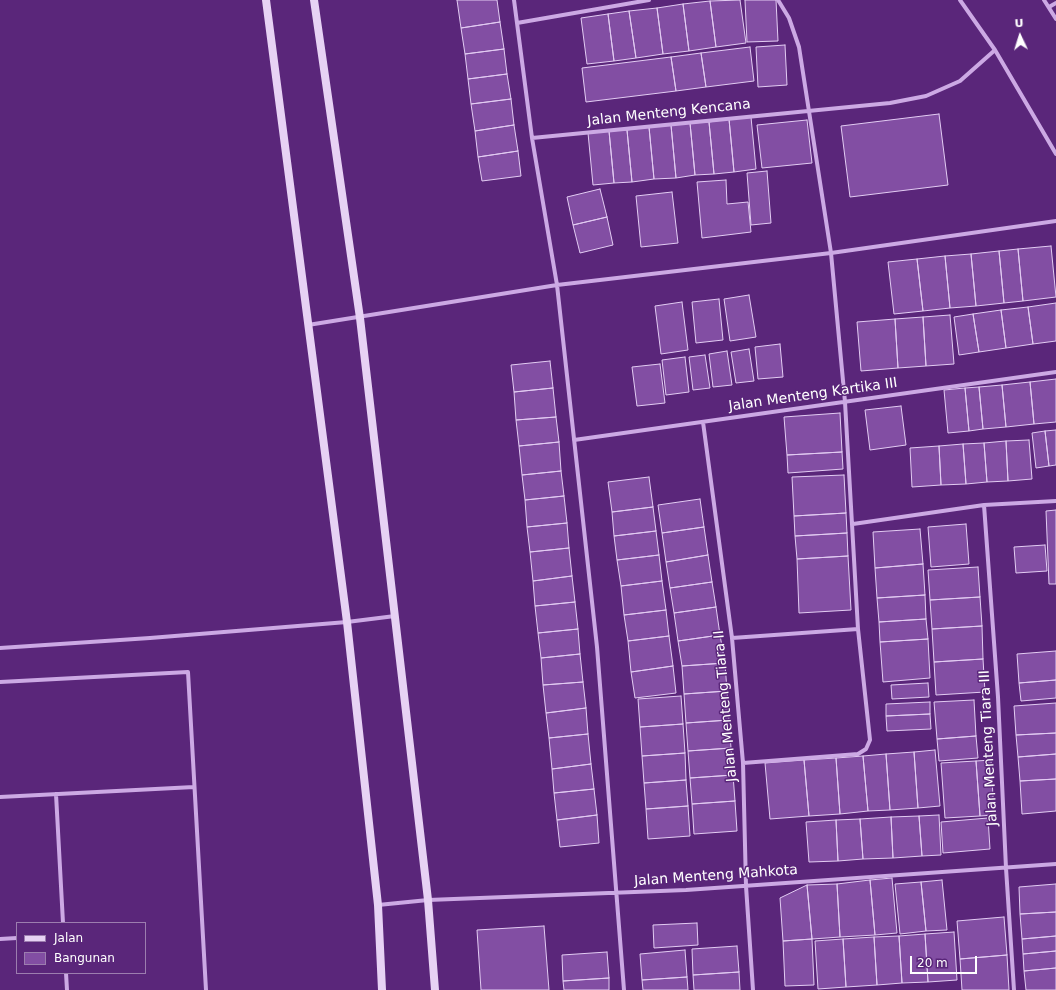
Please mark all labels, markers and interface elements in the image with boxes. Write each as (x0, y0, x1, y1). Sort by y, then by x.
north arrow (1000, 16, 1040, 56)
text: U (1014, 17, 1024, 30)
street label: Jalan Menteng Kencana (587, 96, 751, 130)
street label: Jalan Menteng Kartika III (728, 375, 898, 415)
street label: Jalan Menteng Tiara II (711, 630, 741, 782)
street label: Jalan Menteng Tiara III (977, 670, 1001, 826)
street label: Jalan Menteng Mahkota (634, 862, 798, 890)
legend (16, 922, 146, 974)
text: Jalan (54, 931, 83, 945)
scale bar (912, 948, 979, 974)
text: Bangunan (54, 951, 115, 965)
text: 20 m (917, 956, 948, 970)

